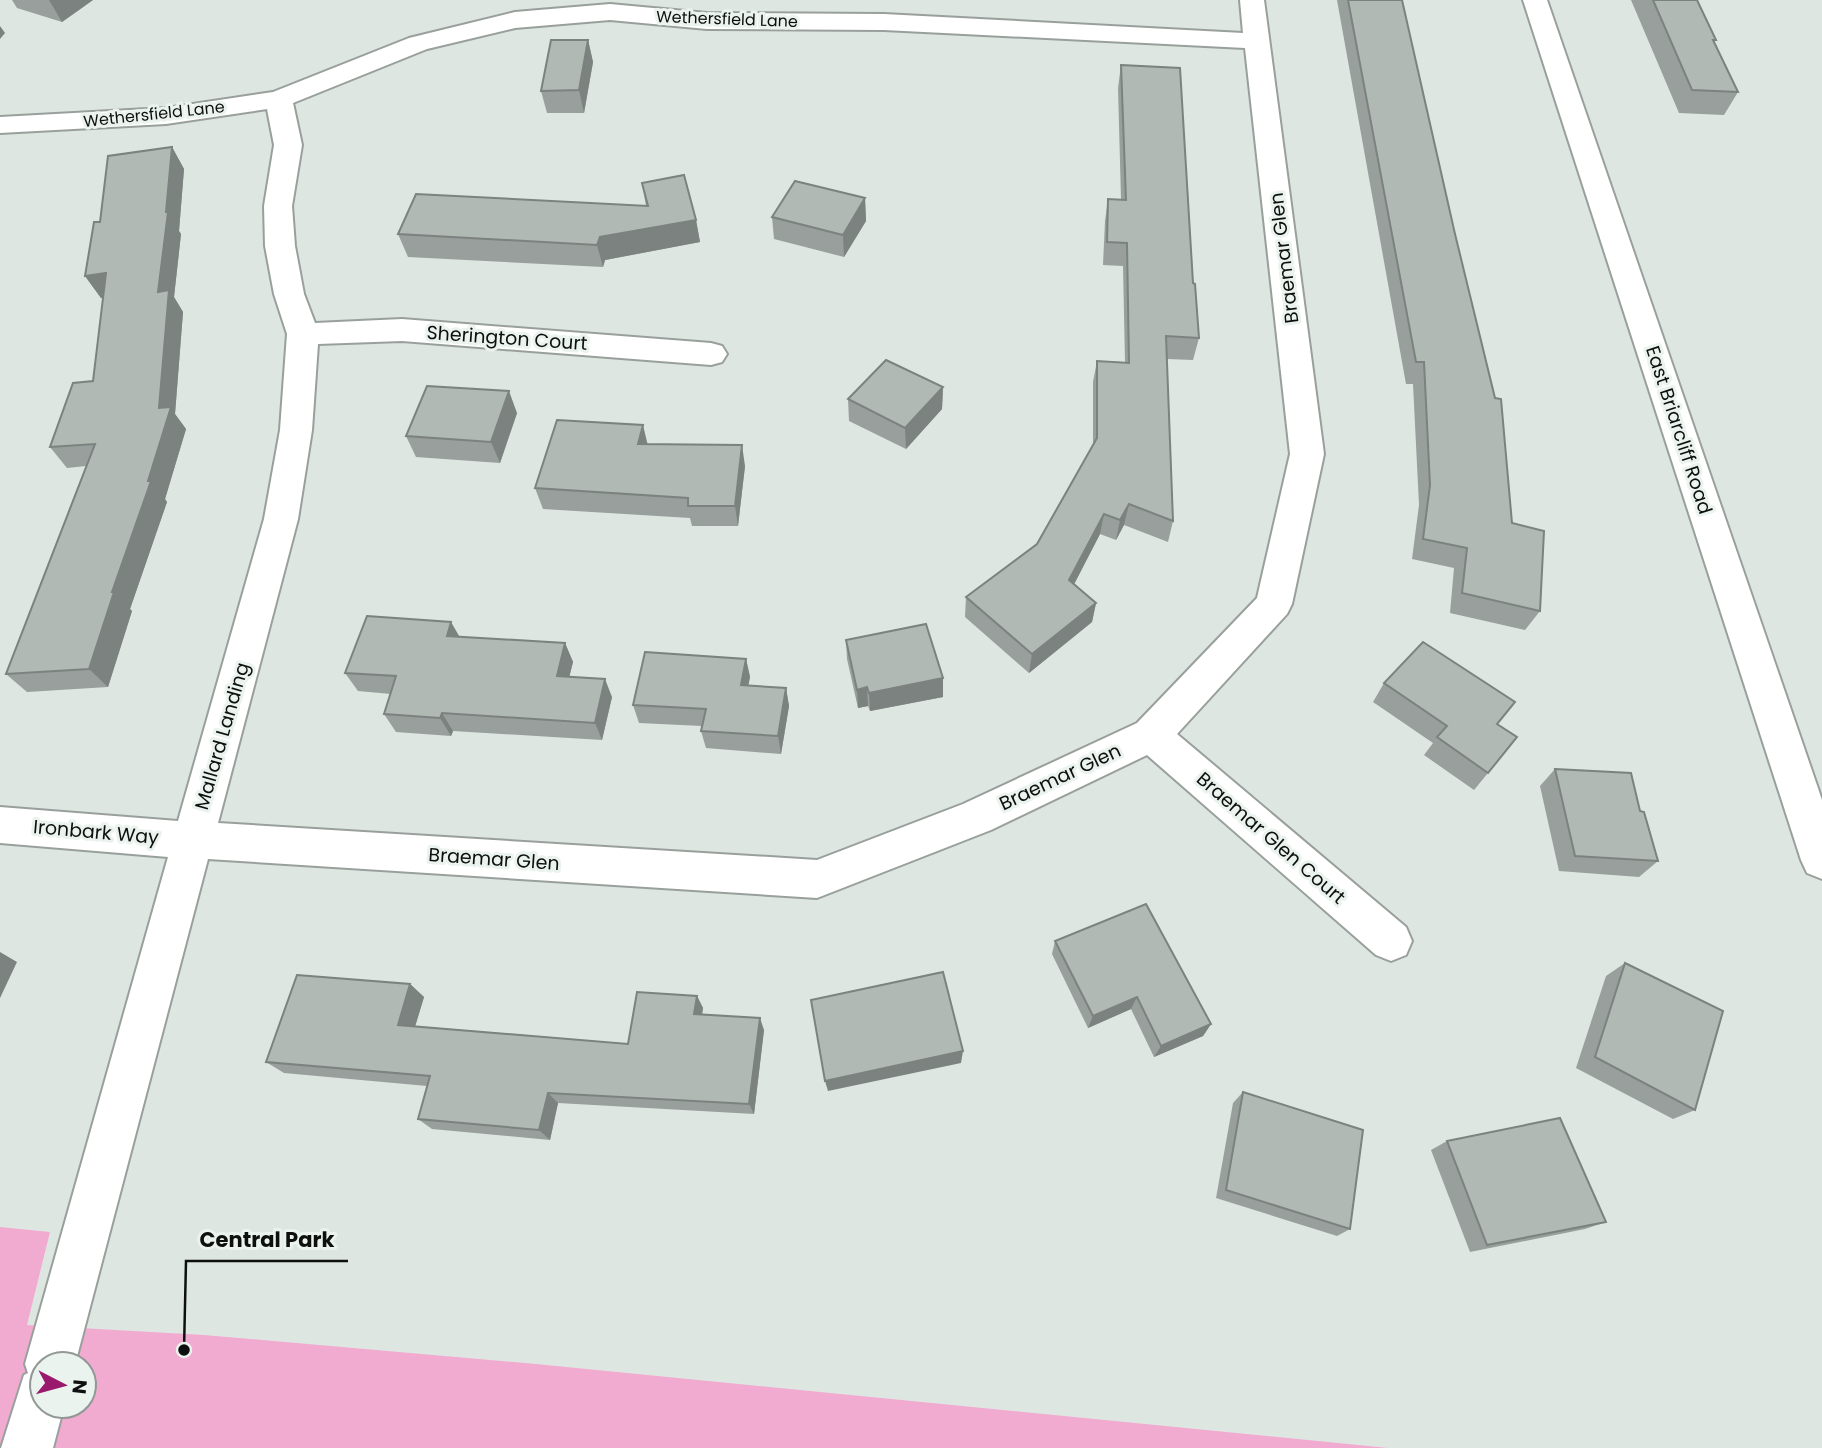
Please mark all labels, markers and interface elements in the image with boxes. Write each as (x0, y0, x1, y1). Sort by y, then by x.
street label: Wethersfield Lane (656, 5, 798, 33)
street label: Wethersfield Lane (82, 95, 226, 133)
street label: Braemar Glen (1263, 191, 1305, 325)
street label: Sherington Court (426, 319, 588, 357)
street label: East Briarcliff Road (1639, 342, 1719, 518)
street label: Mallard Landing (188, 659, 256, 813)
street label: Braemar Glen (995, 737, 1125, 817)
street label: Braemar Glen Court (1191, 766, 1351, 910)
street label: Ironbark Way (32, 813, 160, 851)
street label: Braemar Glen (428, 841, 560, 877)
callout: Central Park (186, 1219, 348, 1261)
text: Central Park (200, 1225, 334, 1254)
north arrow (28, 1350, 98, 1420)
text: N (65, 1378, 94, 1395)

